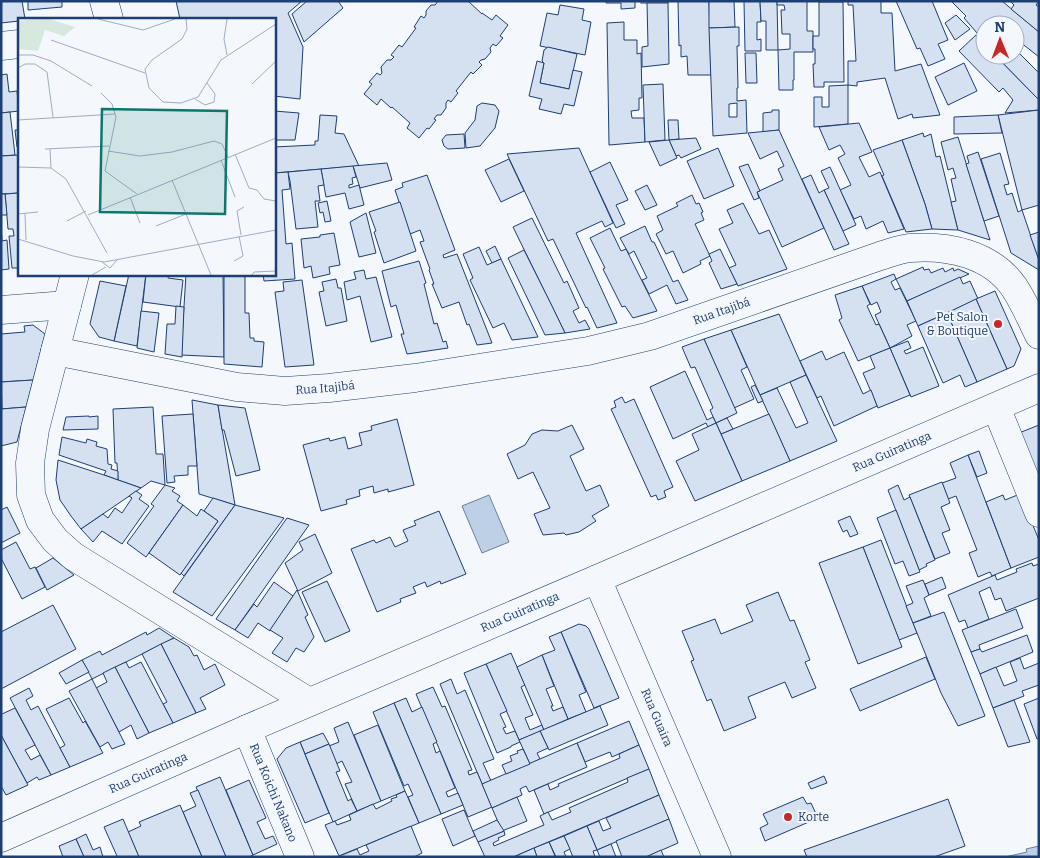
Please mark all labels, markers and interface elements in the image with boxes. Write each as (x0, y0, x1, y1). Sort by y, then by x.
north arrow (975, 15, 1025, 65)
inset map (18, 18, 275, 275)
text: N (994, 19, 1006, 36)
street label: Rua Itajibá (691, 295, 752, 328)
place label: Pet Salon & Boutique (927, 310, 988, 338)
marker: Pet Salon & Boutique (992, 318, 1004, 330)
street label: Rua Itajibá (295, 378, 356, 397)
street label: Rua Guiratinga (850, 428, 934, 475)
street label: Rua Guiratinga (479, 589, 562, 635)
street label: Rua Guaira (638, 686, 676, 749)
street label: Rua Koichi Nakano (247, 741, 300, 844)
street label: Rua Guiratinga (107, 749, 190, 796)
place label: Korte (798, 810, 829, 824)
marker: Korte (782, 811, 794, 823)

